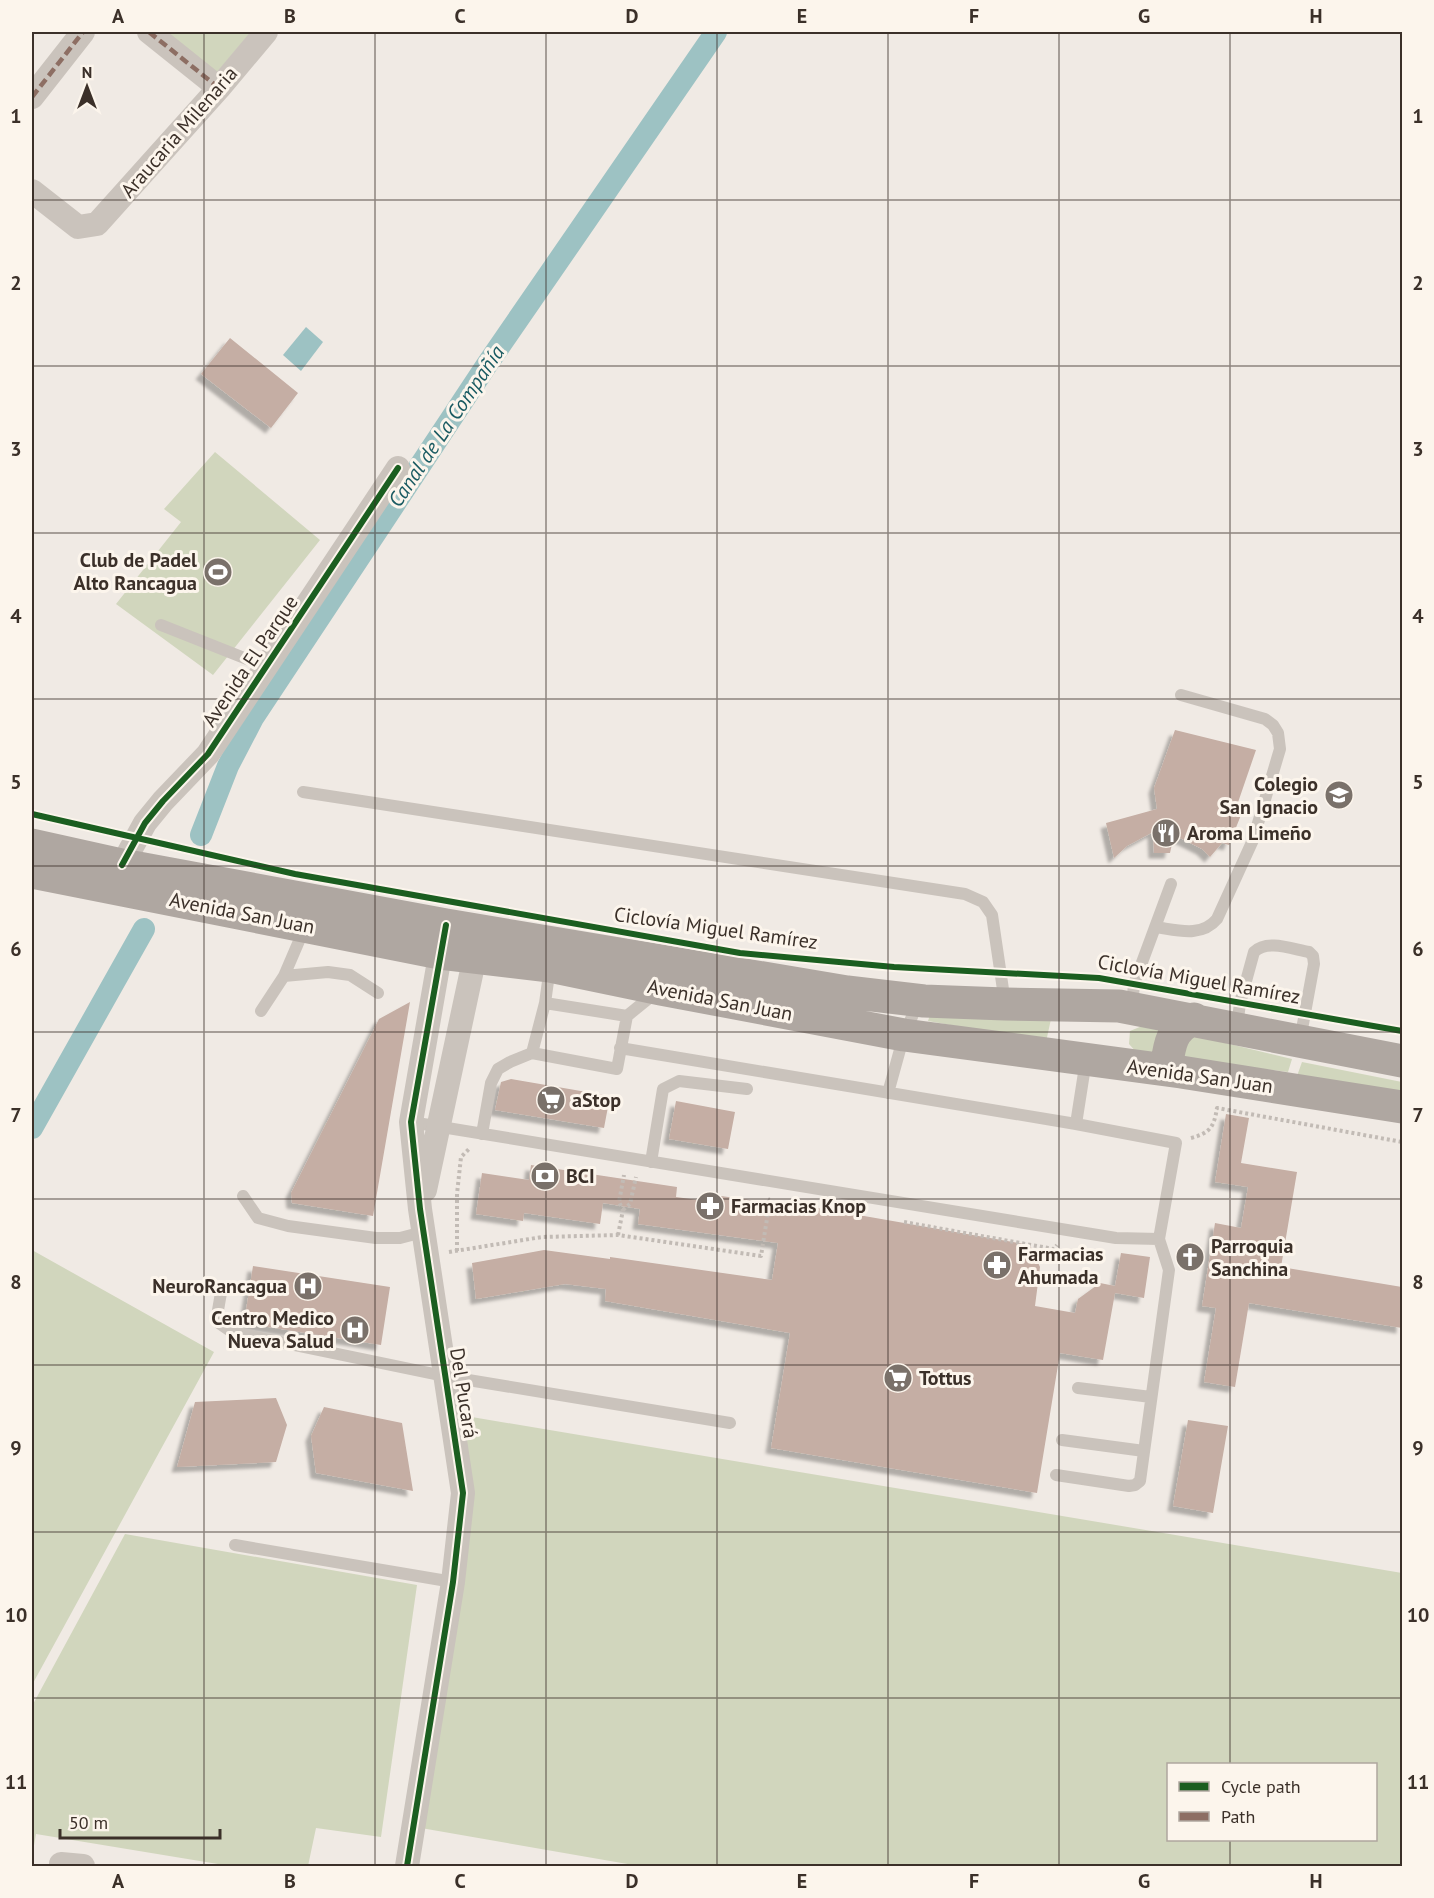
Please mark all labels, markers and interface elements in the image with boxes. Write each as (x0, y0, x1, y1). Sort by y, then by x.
text: A (112, 3, 125, 29)
text: B (284, 3, 296, 29)
text: C (454, 3, 466, 29)
text: D (626, 3, 639, 29)
text: E (797, 3, 807, 29)
text: F (969, 3, 979, 29)
text: G (1138, 3, 1150, 29)
text: H (1309, 3, 1323, 29)
north arrow (57, 57, 117, 117)
street label: Araucaria Milenaria (115, 61, 243, 203)
text: N (82, 62, 92, 82)
text: 1 (10, 103, 22, 129)
text: 1 (1412, 103, 1424, 129)
text: 2 (10, 270, 22, 296)
text: 2 (1412, 270, 1424, 296)
water label: Canal de La Compañía (382, 339, 511, 512)
text: 3 (10, 436, 22, 462)
text: 3 (1412, 436, 1424, 462)
place label: Club de Padel Alto Rancagua (74, 547, 197, 596)
sports icon: Club de Padel Alto Rancagua (202, 556, 234, 588)
street label: Avenida El Parque (196, 590, 304, 732)
text: 4 (10, 603, 22, 629)
text: 4 (1412, 603, 1424, 629)
text: 5 (10, 769, 22, 795)
text: 5 (1412, 769, 1424, 795)
place label: Colegio San Ignacio (1220, 771, 1318, 820)
school or university icon: Colegio San Ignacio (1323, 779, 1355, 811)
restaurant icon: Aroma Limeño (1150, 817, 1182, 849)
place label: Aroma Limeño (1187, 820, 1312, 846)
street label: Avenida San Juan (167, 886, 317, 940)
street label: Ciclovía Miguel Ramírez (613, 901, 819, 955)
text: 6 (10, 936, 22, 962)
text: 6 (1412, 936, 1424, 962)
street label: Ciclovía Miguel Ramírez (1096, 948, 1302, 1010)
street label: Avenida San Juan (645, 973, 795, 1027)
street label: Avenida San Juan (1125, 1053, 1275, 1099)
supermarket icon: aStop (535, 1084, 567, 1116)
place label: aStop (572, 1087, 621, 1113)
text: 7 (10, 1102, 22, 1128)
text: 7 (1412, 1102, 1424, 1128)
bank icon: BCI (529, 1160, 561, 1192)
place label: BCI (566, 1163, 595, 1189)
pharmacy icon: Farmacias Knop (694, 1190, 726, 1222)
place label: Farmacias Knop (731, 1193, 866, 1219)
place label: Parroquia Sanchina (1211, 1233, 1293, 1282)
place label: Farmacias Ahumada (1018, 1241, 1104, 1290)
church icon: Parroquia Sanchina (1174, 1241, 1206, 1273)
pharmacy icon: Farmacias Ahumada (981, 1249, 1013, 1281)
text: 8 (10, 1269, 22, 1295)
text: 8 (1412, 1269, 1424, 1295)
hospital icon: NeuroRancagua (292, 1270, 324, 1302)
place label: NeuroRancagua (152, 1273, 287, 1299)
place label: Centro Medico Nueva Salud (211, 1305, 334, 1354)
hospital icon: Centro Medico Nueva Salud (339, 1314, 371, 1346)
street label: Del Pucará (444, 1346, 484, 1440)
supermarket icon: Tottus (882, 1362, 914, 1394)
place label: Tottus (919, 1365, 972, 1391)
text: 9 (10, 1435, 22, 1461)
text: 9 (1412, 1435, 1424, 1461)
text: 10 (5, 1602, 27, 1628)
text: 10 (1407, 1602, 1429, 1628)
legend (1167, 1763, 1377, 1841)
text: 11 (5, 1769, 27, 1795)
text: 11 (1407, 1769, 1429, 1795)
text: Cycle path (1221, 1775, 1301, 1798)
scale bar (60, 1802, 220, 1840)
text: Path (1221, 1805, 1255, 1828)
text: 50 m (69, 1811, 108, 1834)
text: A (112, 1868, 125, 1894)
text: B (284, 1868, 296, 1894)
text: C (454, 1868, 466, 1894)
text: D (626, 1868, 639, 1894)
text: E (797, 1868, 807, 1894)
text: F (969, 1868, 979, 1894)
text: G (1138, 1868, 1150, 1894)
text: H (1309, 1868, 1323, 1894)

